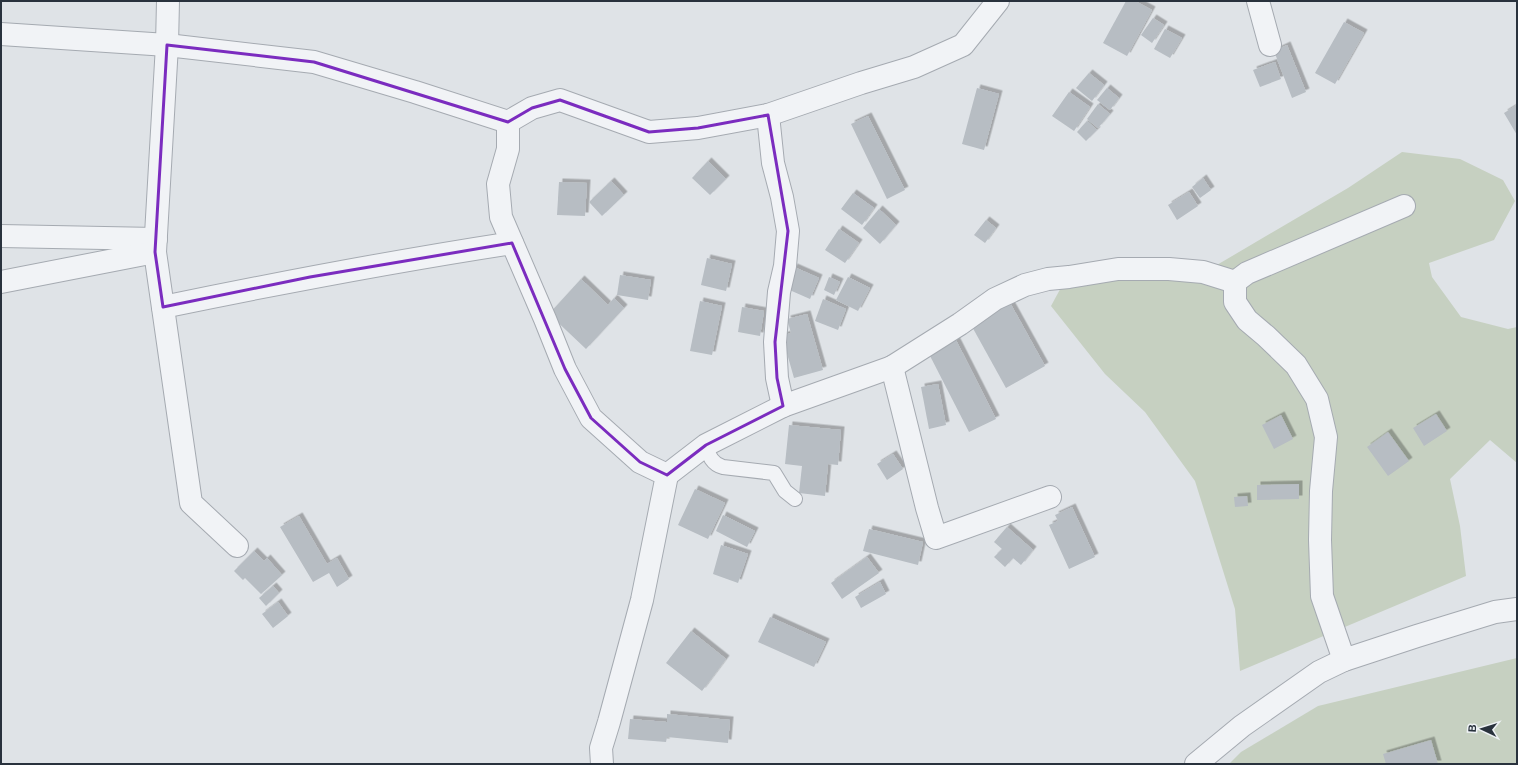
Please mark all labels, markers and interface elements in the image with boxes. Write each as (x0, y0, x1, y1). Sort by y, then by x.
north arrow (1462, 709, 1502, 749)
text: B (1466, 724, 1478, 733)

